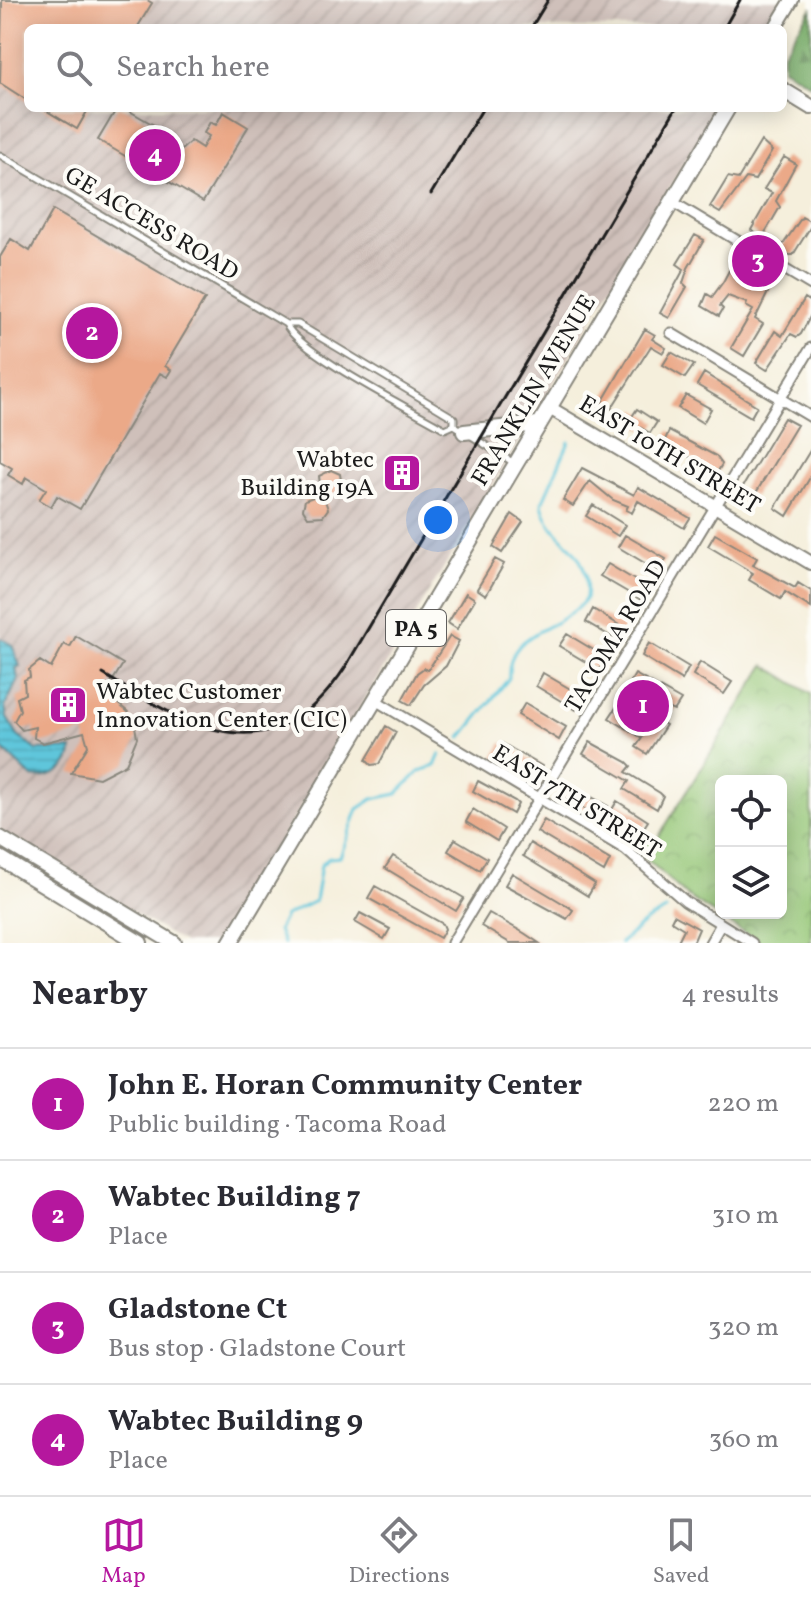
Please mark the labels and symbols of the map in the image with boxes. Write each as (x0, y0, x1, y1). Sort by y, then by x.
pin: 4 (129, 125, 181, 185)
street label: GE ACCESS ROAD (57, 159, 244, 290)
pin: 3 (732, 231, 784, 291)
street label: FRANKLIN AVENUE (464, 289, 605, 493)
pin: 2 (66, 303, 118, 363)
street label: EAST 10TH STREET (572, 388, 766, 523)
place label: Wabtec Building 19A (240, 444, 374, 506)
building icon: Wabtec Building 19A (381, 452, 423, 494)
your location (418, 500, 458, 540)
street label: TACOMA ROAD (557, 554, 676, 720)
road number: PA 5 (386, 610, 446, 646)
place label: Wabtec Customer Innovation Center (CIC) (96, 676, 347, 738)
pin: 1 (617, 676, 669, 736)
building icon: Wabtec Customer Innovation Center (CIC) (47, 684, 89, 726)
street label: EAST 7TH STREET (485, 737, 667, 868)

